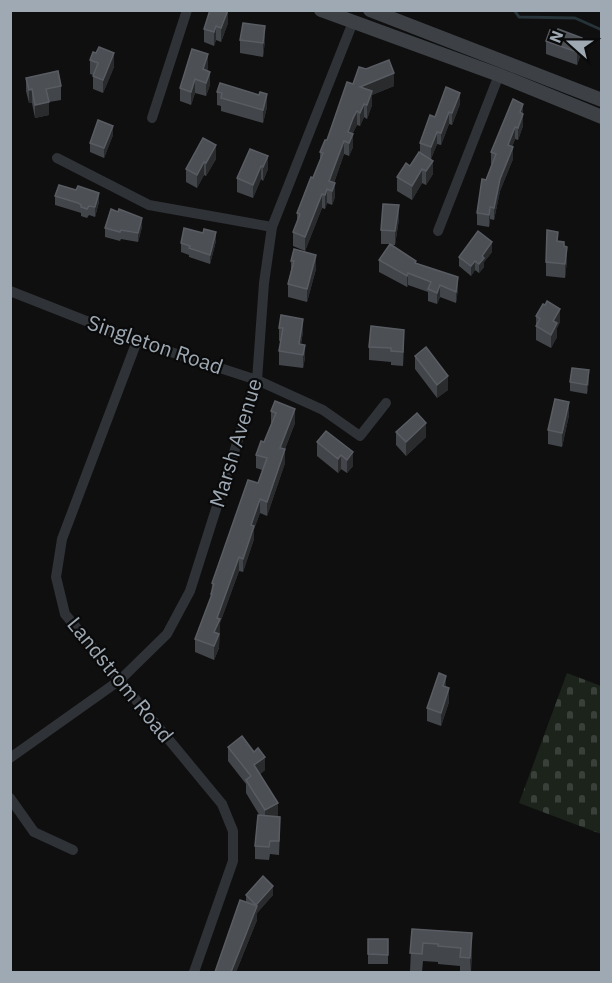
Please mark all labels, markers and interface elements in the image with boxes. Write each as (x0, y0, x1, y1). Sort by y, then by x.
north arrow (540, 12, 600, 72)
text: N (545, 28, 567, 46)
street label: Singleton Road (84, 308, 227, 380)
street label: Marsh Avenue (202, 375, 268, 510)
street label: Landstrom Road (61, 611, 180, 748)

